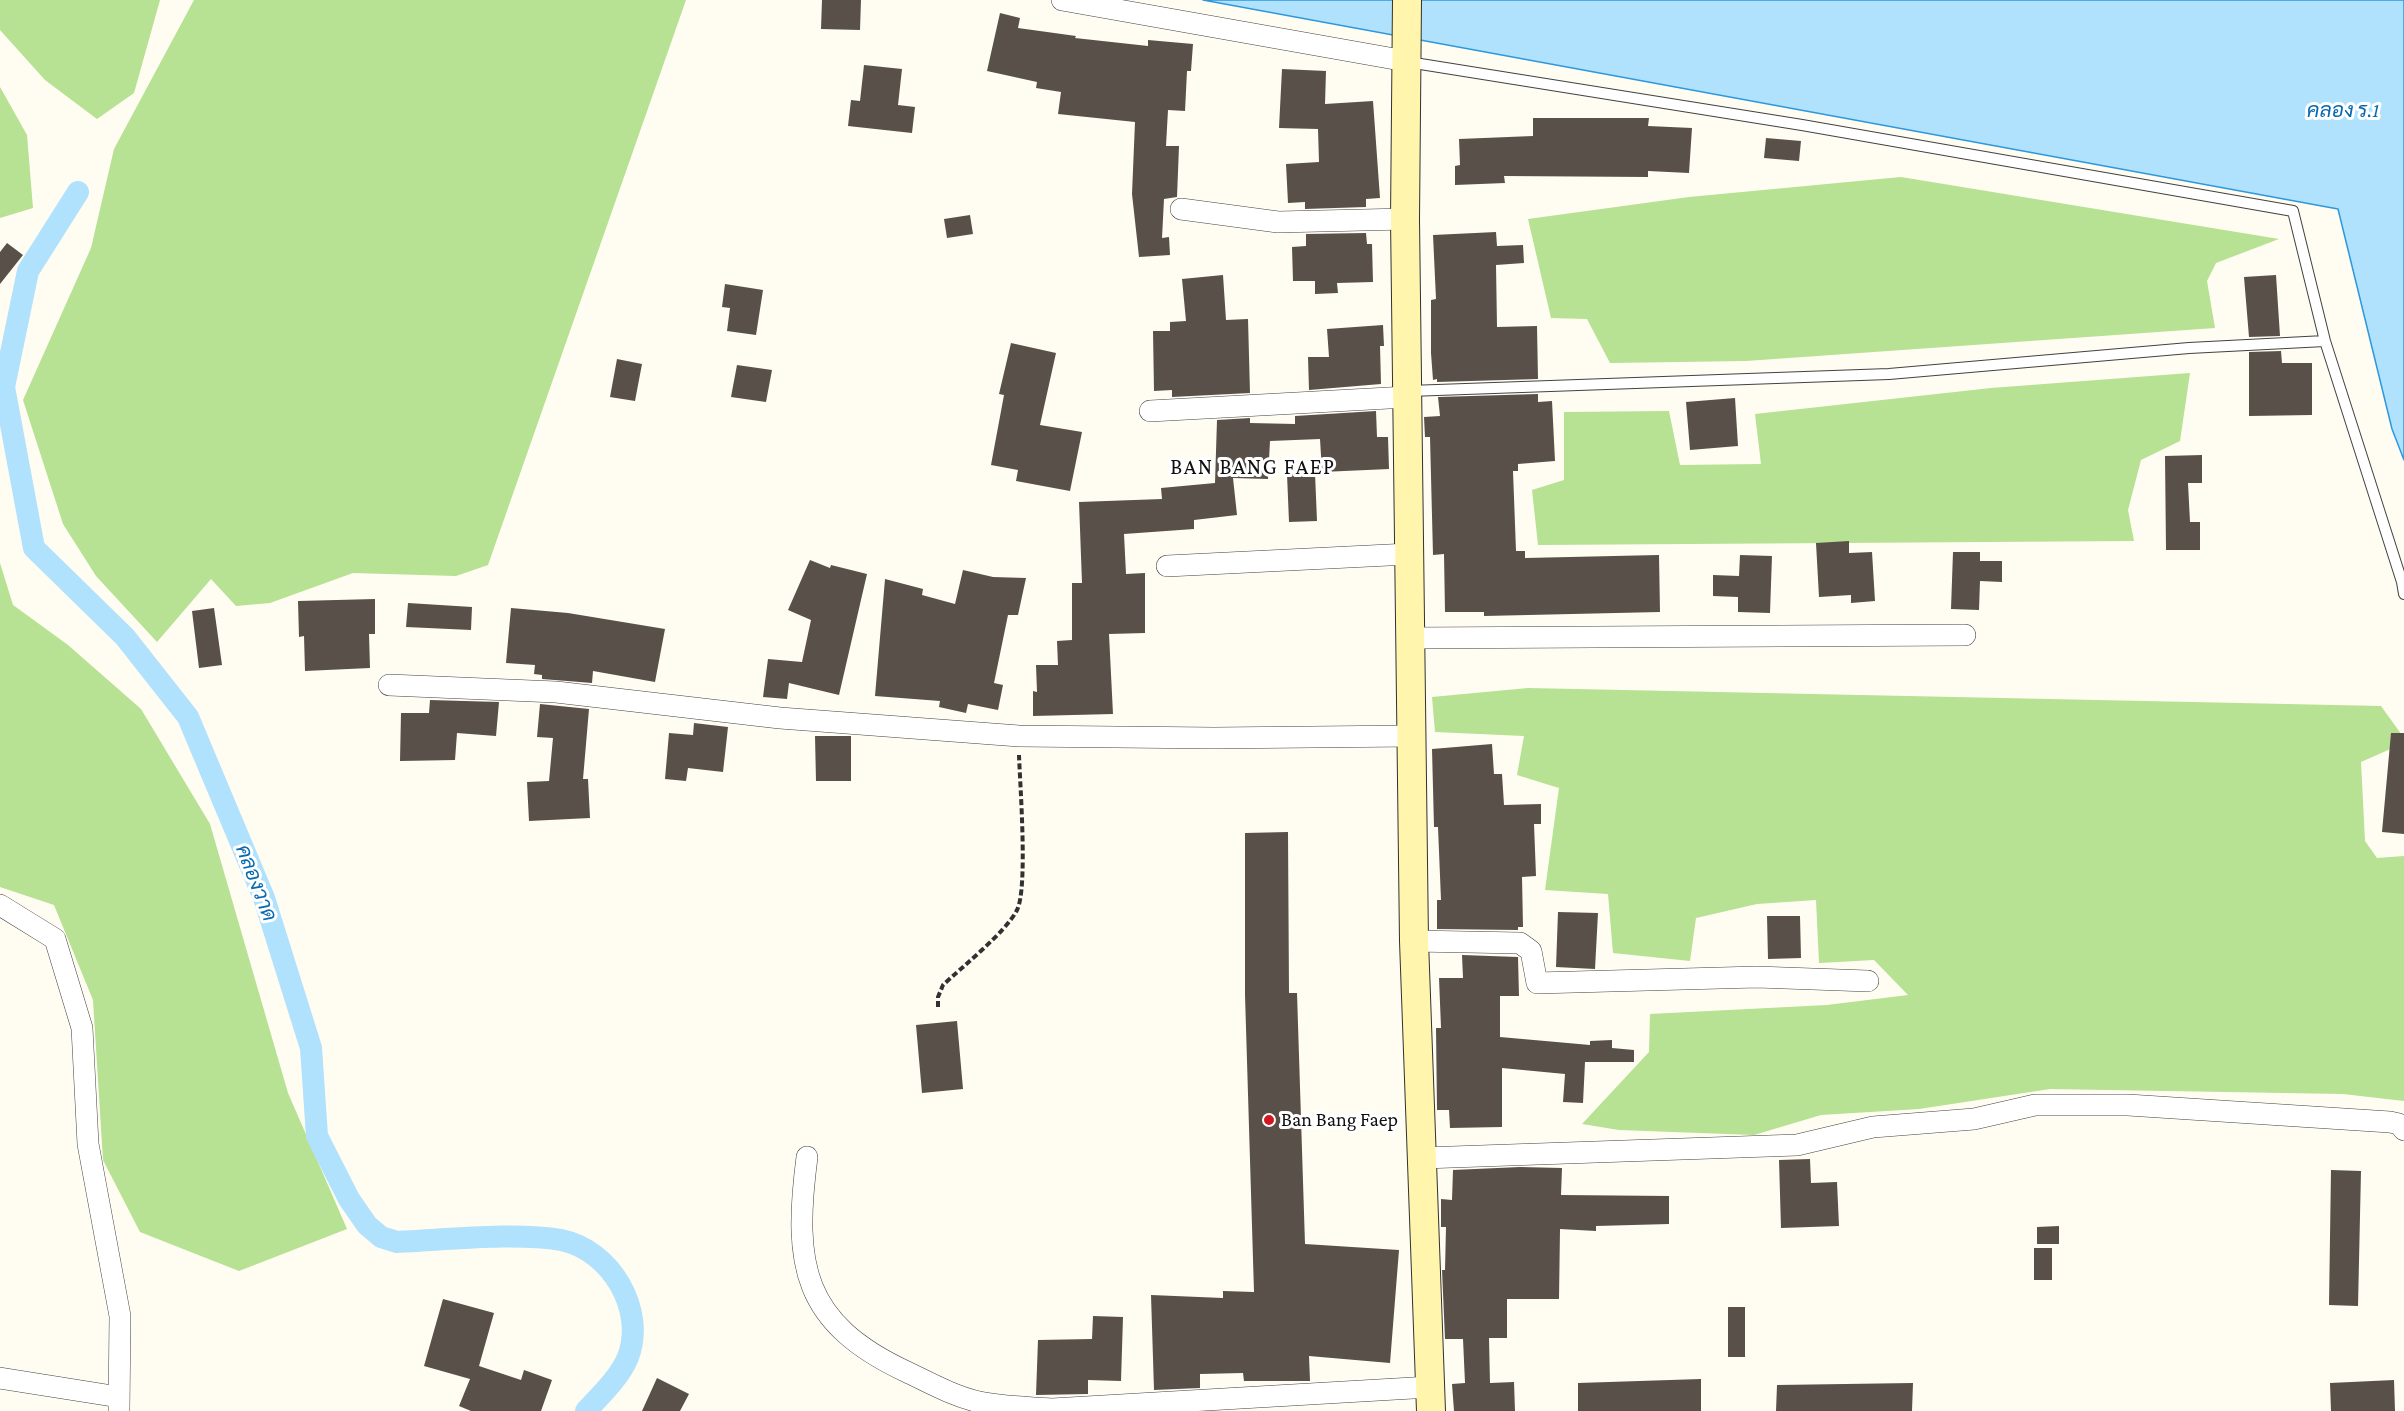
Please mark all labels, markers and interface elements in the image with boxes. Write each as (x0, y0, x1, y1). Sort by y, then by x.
water label: คลอง ร.1 (2307, 98, 2379, 124)
district label: BAN BANG FAEP (1170, 454, 1336, 480)
water label: คลองวาด (230, 841, 282, 925)
place label: Ban Bang Faep (1281, 1108, 1398, 1132)
marker: Ban Bang Faep (1262, 1113, 1276, 1127)

